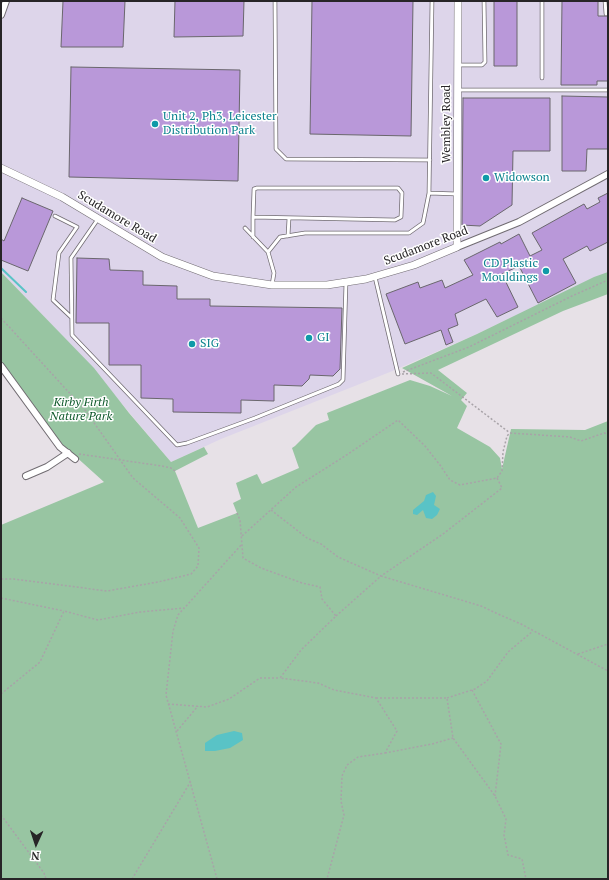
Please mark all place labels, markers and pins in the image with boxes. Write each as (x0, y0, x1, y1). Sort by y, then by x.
place label: Unit 2, Ph3, Leicester Distribution Park (163, 110, 277, 138)
marker: Unit 2, Ph3, Leicester Distribution Park (150, 119, 160, 129)
place label: Widowson (494, 171, 550, 185)
marker: Widowson (481, 173, 491, 183)
place label: CD Plastic Mouldings (482, 257, 538, 285)
marker: CD Plastic Mouldings (541, 266, 551, 276)
place label: GI (317, 331, 329, 345)
marker: GI (304, 333, 314, 343)
place label: SIG (200, 337, 219, 351)
marker: SIG (187, 339, 197, 349)

